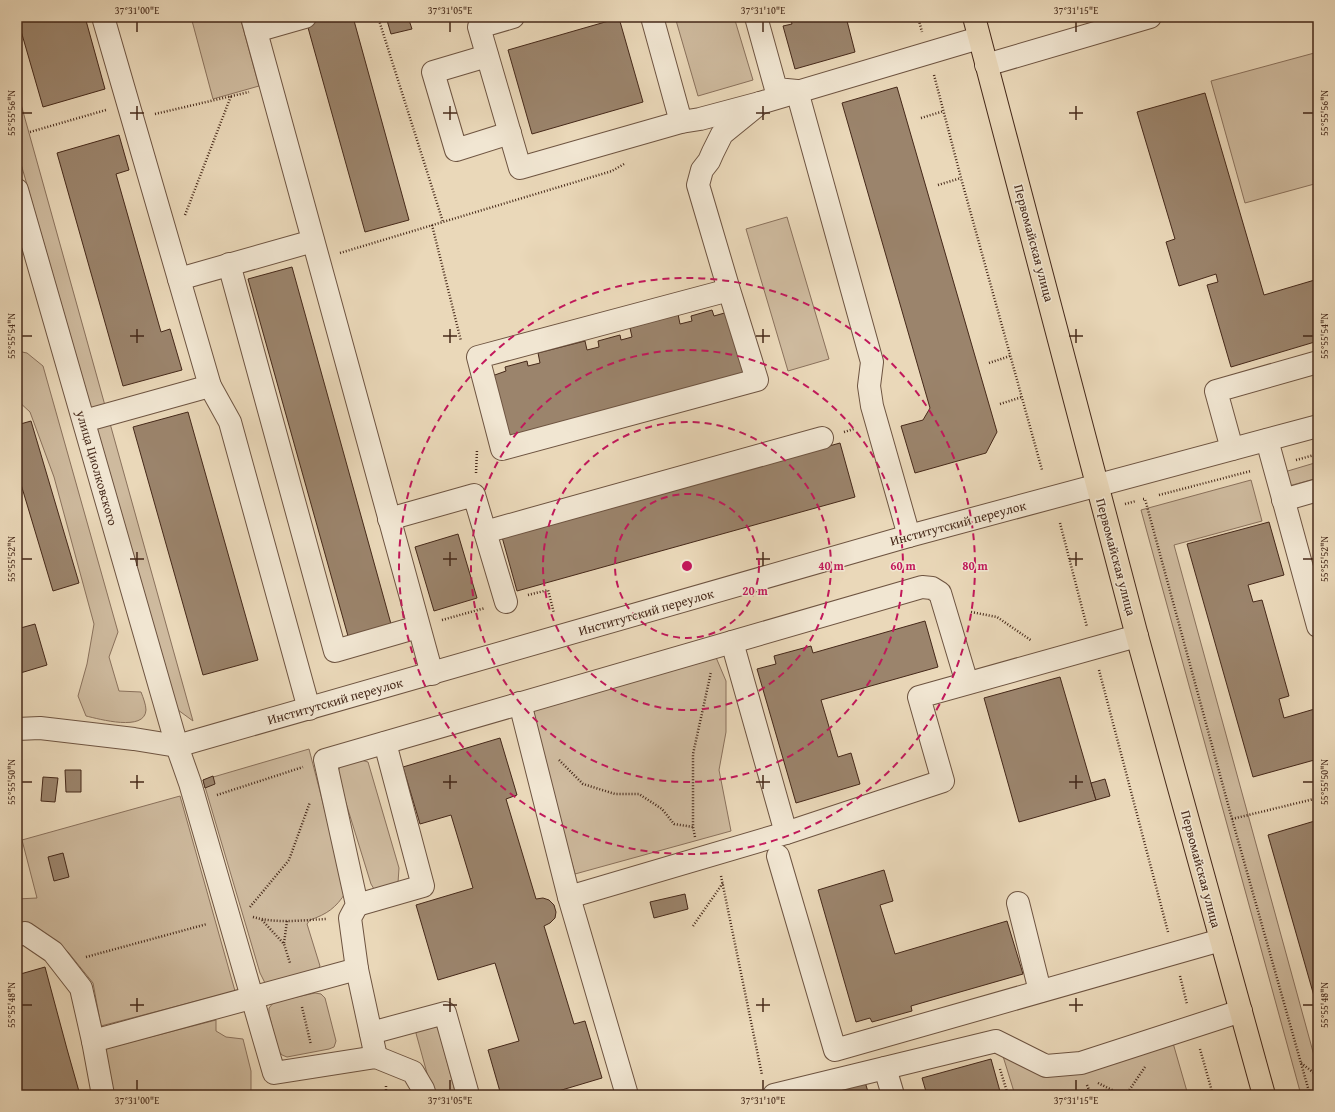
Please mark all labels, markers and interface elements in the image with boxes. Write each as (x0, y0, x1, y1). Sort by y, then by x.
text: 37°31'00"E (115, 3, 159, 18)
text: 37°31'05"E (428, 3, 472, 18)
text: 37°31'10"E (741, 3, 785, 18)
text: 37°31'15"E (1054, 3, 1098, 18)
text: 55°55'56"N (4, 90, 19, 136)
text: 55°55'56"N (1317, 90, 1332, 136)
street label: Первомайская улица (1009, 182, 1059, 305)
text: 55°55'54"N (4, 313, 19, 359)
text: 55°55'54"N (1317, 313, 1332, 359)
street label: улица Циолковского (71, 407, 123, 528)
street label: Институтский переулок (888, 496, 1028, 550)
street label: Первомайская улица (1091, 496, 1141, 619)
text: 55°55'52"N (4, 536, 19, 582)
text: 55°55'52"N (1317, 536, 1332, 582)
text: 40 m (818, 557, 844, 574)
text: 60 m (890, 557, 916, 574)
text: 80 m (962, 557, 988, 574)
centre of rings (680, 559, 694, 573)
text: 20 m (742, 582, 768, 599)
street label: Институтский переулок (576, 584, 716, 640)
street label: Институтский переулок (265, 673, 405, 729)
text: 55°55'50"N (4, 759, 19, 805)
text: 55°55'50"N (1317, 759, 1332, 805)
street label: Первомайская улица (1176, 808, 1226, 931)
text: 55°55'48"N (4, 982, 19, 1028)
text: 55°55'48"N (1317, 982, 1332, 1028)
text: 37°31'00"E (115, 1093, 159, 1108)
text: 37°31'05"E (428, 1093, 472, 1108)
text: 37°31'10"E (741, 1093, 785, 1108)
text: 37°31'15"E (1054, 1093, 1098, 1108)

